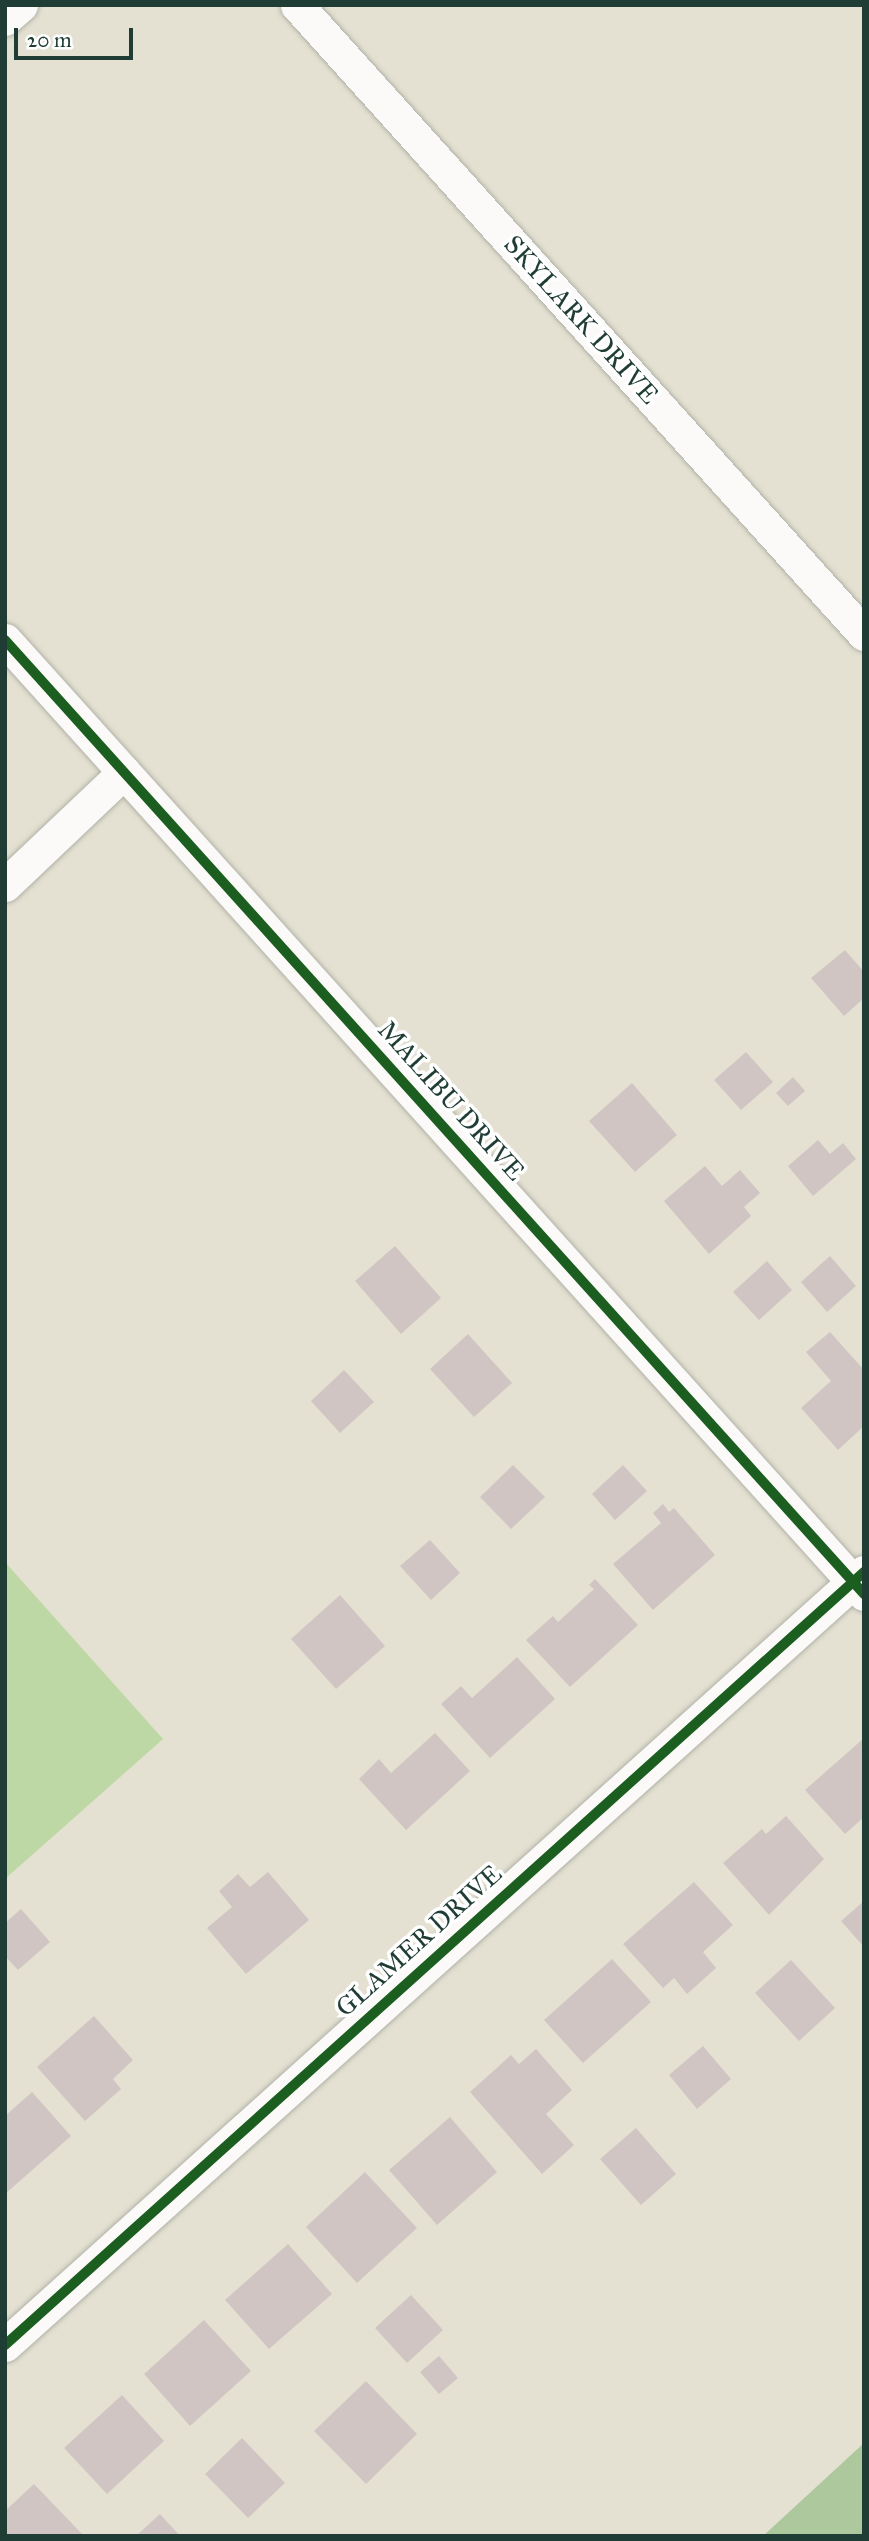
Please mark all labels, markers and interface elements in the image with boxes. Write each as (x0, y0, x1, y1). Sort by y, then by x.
scale bar (18, 14, 136, 58)
text: 20 m (27, 27, 72, 53)
street label: SKYLARK DRIVE (497, 229, 665, 411)
street label: MALIBU DRIVE (371, 1015, 531, 1187)
street label: GLAMER DRIVE (330, 1858, 508, 2024)

